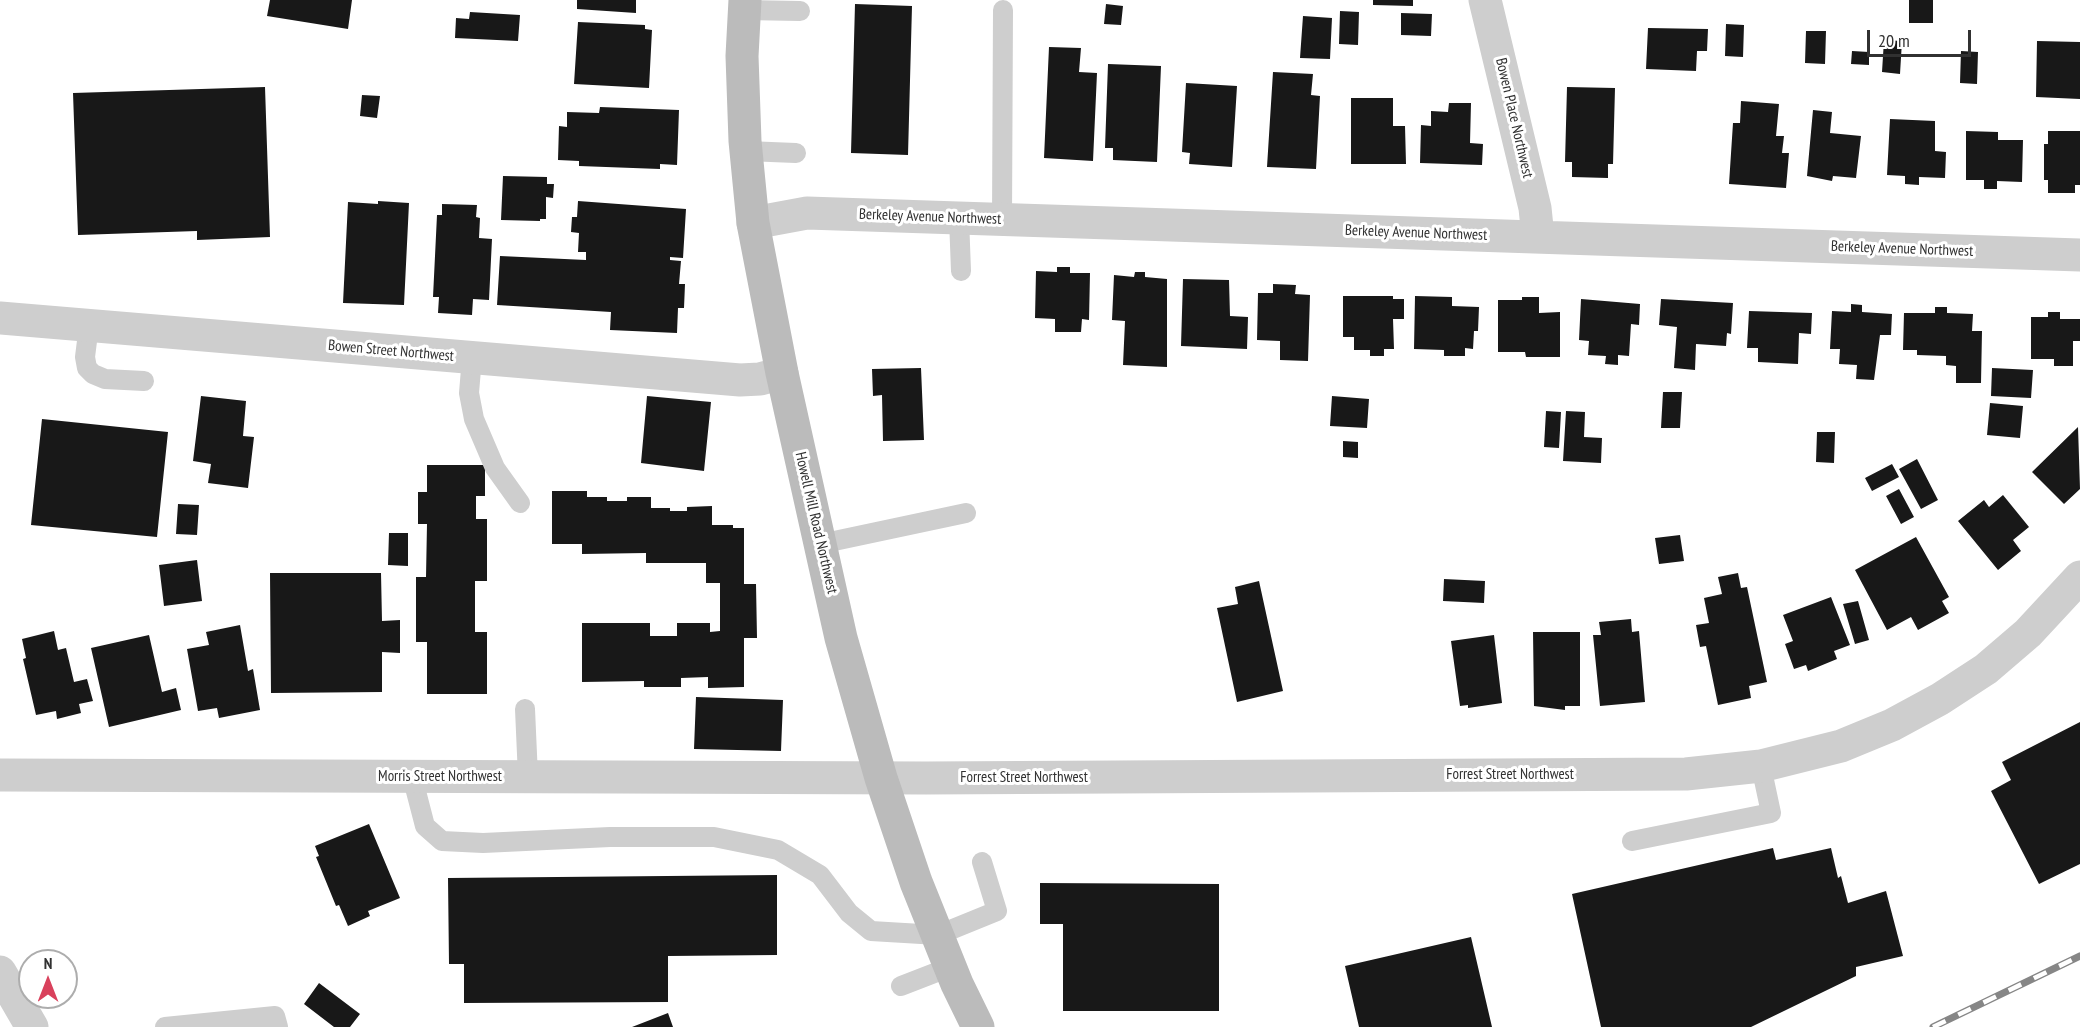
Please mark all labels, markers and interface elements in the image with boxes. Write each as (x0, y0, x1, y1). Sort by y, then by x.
scale bar (1870, 18, 1974, 56)
text: 20 m (1878, 29, 1910, 52)
street label: Bowen Place Northwest (1491, 56, 1537, 180)
street label: Berkeley Avenue Northwest (859, 206, 1001, 228)
street label: Berkeley Avenue Northwest (1345, 222, 1487, 244)
street label: Berkeley Avenue Northwest (1831, 238, 1973, 260)
street label: Bowen Street Northwest (327, 337, 455, 365)
street label: Howell Mill Road Northwest (791, 450, 841, 596)
street label: Forrest Street Northwest (1446, 766, 1574, 784)
street label: Morris Street Northwest (378, 768, 502, 786)
street label: Forrest Street Northwest (960, 769, 1088, 787)
north arrow (18, 949, 78, 1009)
text: N (44, 953, 52, 973)

